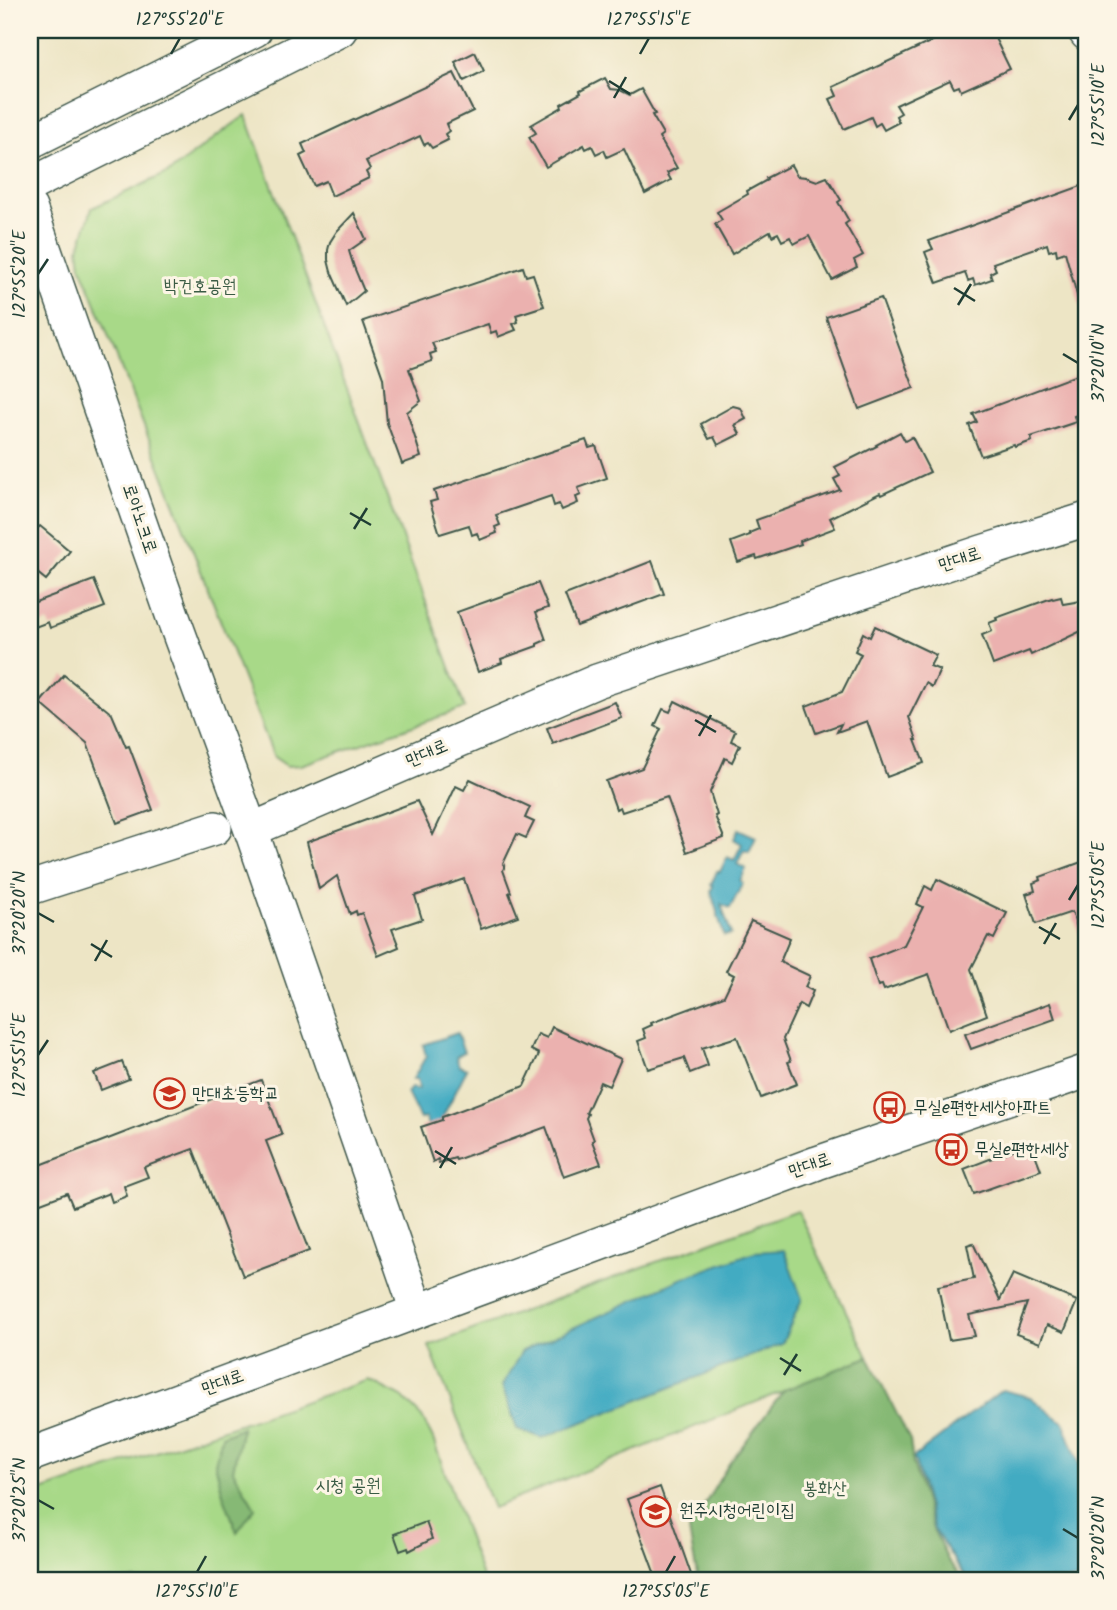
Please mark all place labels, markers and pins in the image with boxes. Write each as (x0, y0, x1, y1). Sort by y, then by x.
school or university icon: 만대초등학교 (152, 1077, 186, 1111)
place label: 만대초등학교 (192, 1080, 279, 1109)
bus stop icon: 무실e편한세상아파트 (873, 1091, 907, 1125)
place label: 무실e편한세상아파트 (913, 1094, 1051, 1123)
bus stop icon: 무실e편한세상 (934, 1133, 968, 1167)
place label: 무실e편한세상 (974, 1136, 1070, 1165)
school or university icon: 원주시청어린이집 (639, 1494, 673, 1528)
place label: 원주시청어린이집 (679, 1497, 795, 1526)

